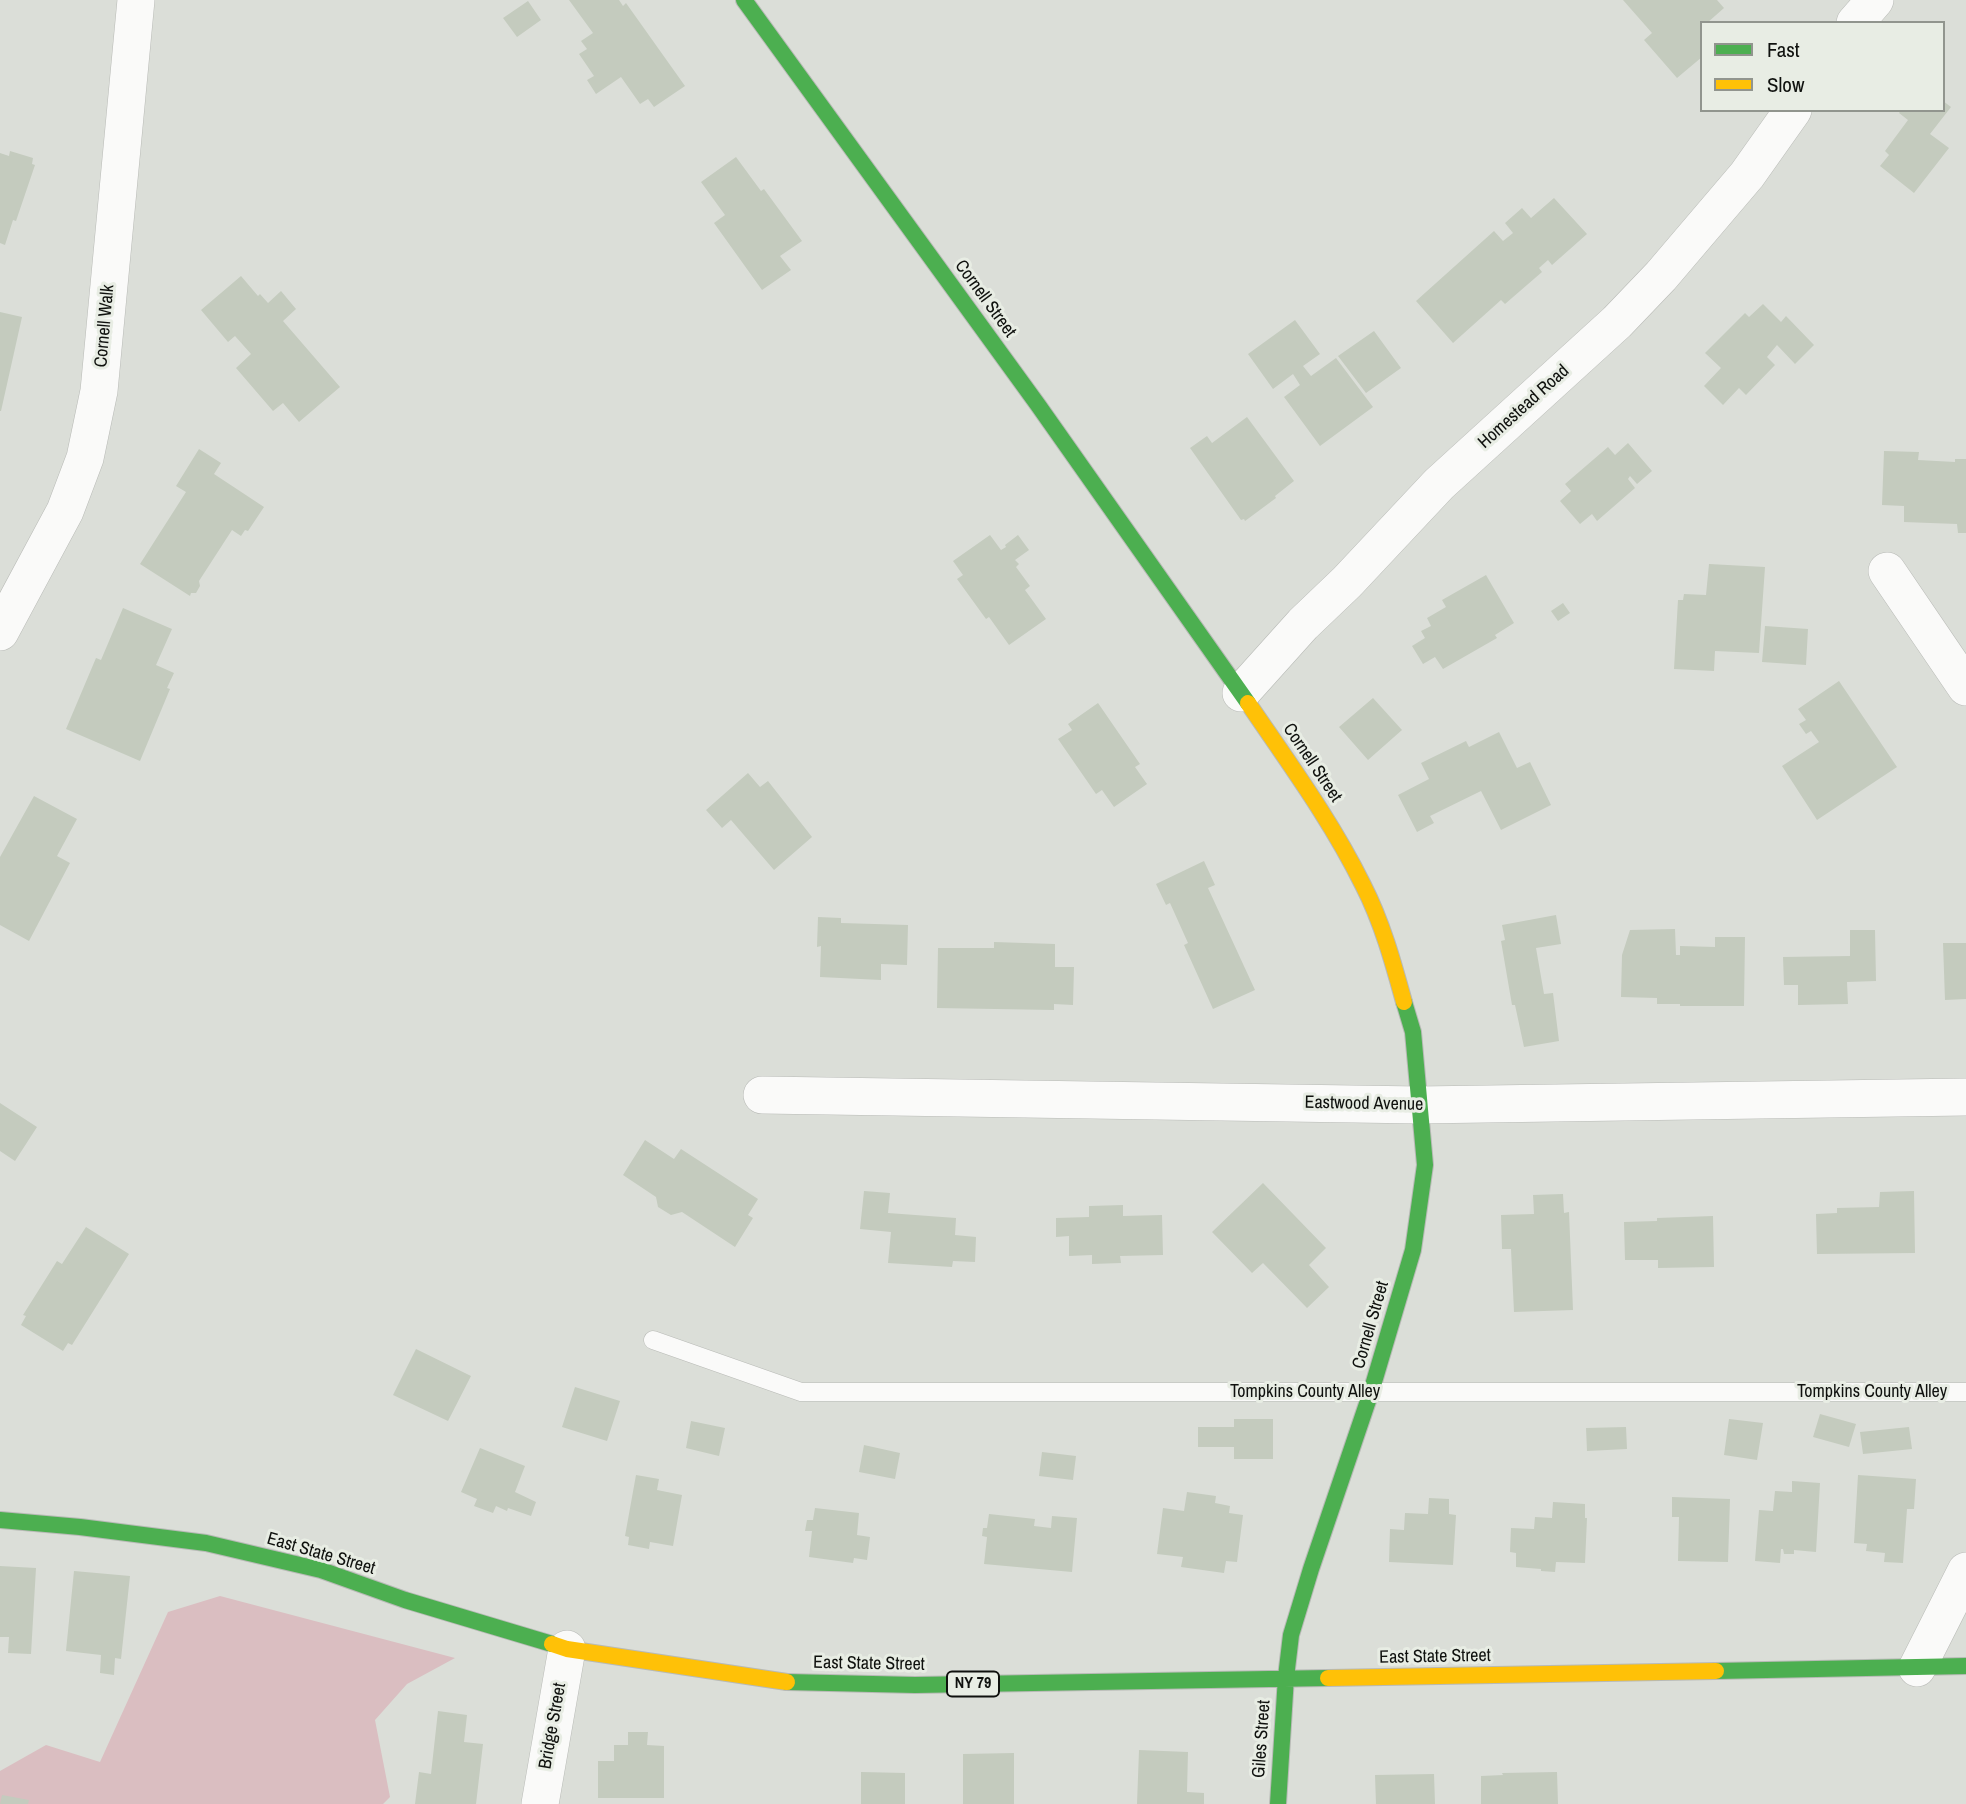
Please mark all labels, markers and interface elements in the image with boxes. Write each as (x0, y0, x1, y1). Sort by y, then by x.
legend (1700, 21, 1945, 112)
text: Fast (1767, 35, 1800, 64)
text: Slow (1767, 70, 1804, 99)
street label: Cornell Street (950, 256, 1020, 342)
street label: Cornell Walk (91, 284, 119, 368)
street label: Homestead Road (1474, 361, 1574, 453)
street label: Cornell Street (1278, 720, 1346, 806)
street label: Eastwood Avenue (1304, 1092, 1424, 1116)
street label: Cornell Street (1348, 1279, 1394, 1371)
street label: Tompkins County Alley (1230, 1381, 1380, 1403)
street label: Tompkins County Alley (1797, 1381, 1947, 1403)
street label: East State Street (264, 1528, 378, 1580)
street label: East State Street (1379, 1645, 1491, 1669)
street label: East State Street (813, 1652, 925, 1676)
road number: NY 79 (947, 1672, 999, 1696)
street label: Bridge Street (535, 1681, 571, 1771)
street label: Giles Street (1249, 1699, 1275, 1779)

